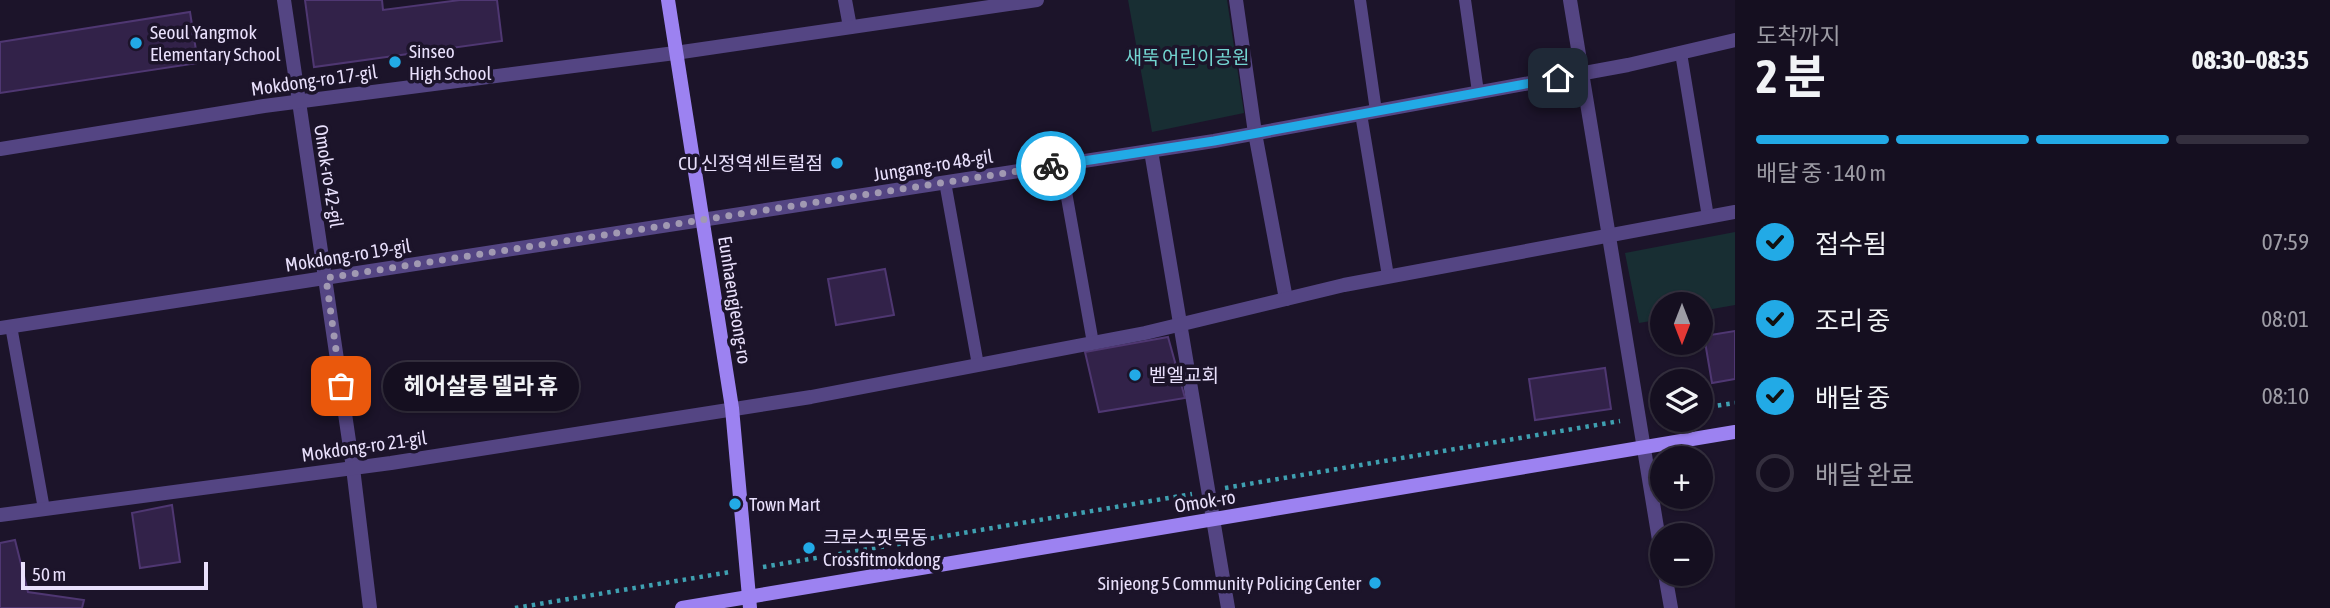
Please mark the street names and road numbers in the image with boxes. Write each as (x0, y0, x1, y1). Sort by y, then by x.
street label: Mokdong-ro 17-gil (250, 60, 378, 100)
street label: Omok-ro 42-gil (310, 123, 348, 229)
street label: Jungang-ro 48-gil (872, 145, 994, 185)
street label: Mokdong-ro 19-gil (284, 234, 412, 276)
street label: Eunhaengjeong-ro (714, 235, 756, 366)
street label: Mokdong-ro 21-gil (300, 426, 428, 466)
street label: Omok-ro (1173, 485, 1237, 517)

